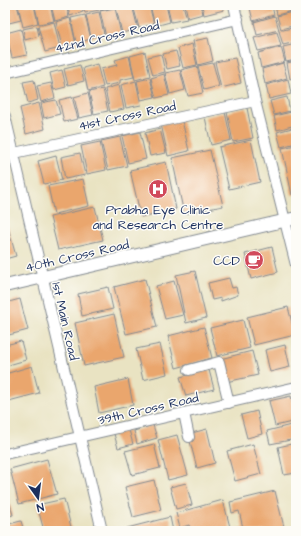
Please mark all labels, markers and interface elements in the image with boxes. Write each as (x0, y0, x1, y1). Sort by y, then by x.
street label: 42nd Cross Road (53, 16, 161, 58)
street label: 41st Cross Road (77, 97, 178, 135)
hospital icon: Prabha Eye Clinic and Research Centre (147, 178, 169, 200)
place label: Prabha Eye Clinic and Research Centre (93, 201, 223, 234)
street label: 40th Cross Road (24, 235, 131, 277)
cafe icon: CCD (243, 249, 265, 271)
place label: CCD (213, 252, 241, 270)
street label: 1st Main Road (47, 280, 83, 362)
street label: 39th Cross Road (96, 389, 201, 429)
north arrow (18, 478, 58, 518)
text: N (35, 499, 45, 515)

